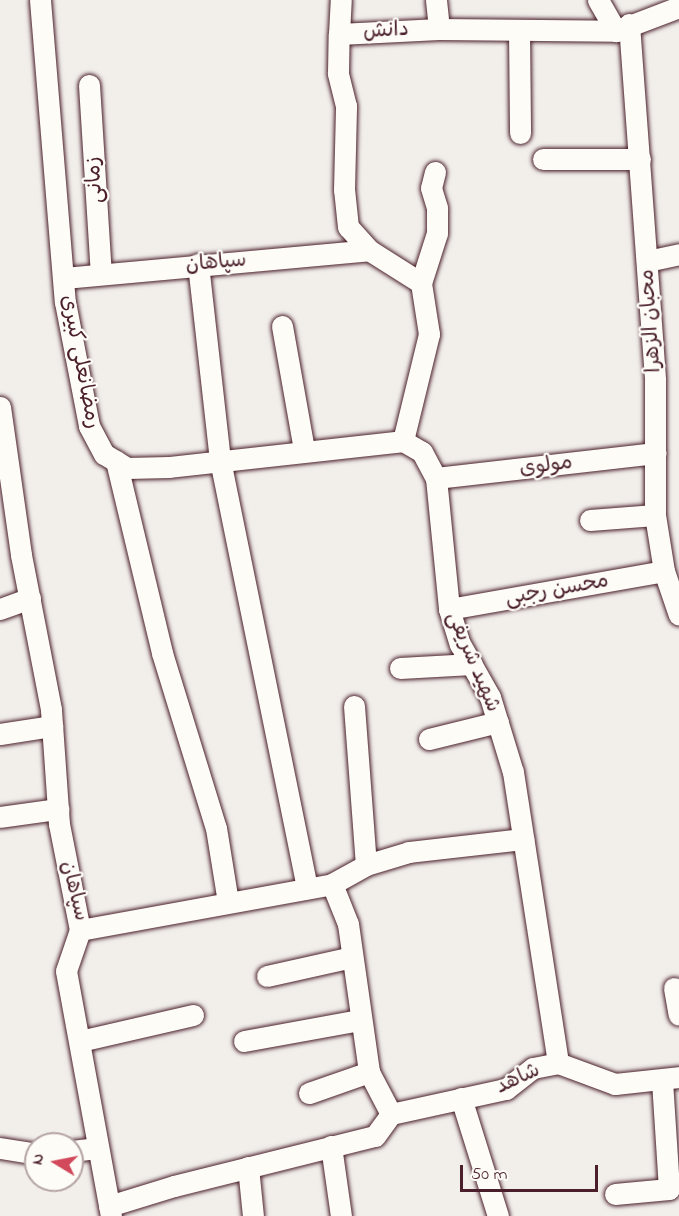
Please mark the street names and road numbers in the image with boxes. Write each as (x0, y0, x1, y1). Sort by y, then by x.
street label: دانش (363, 17, 409, 45)
street label: زمانی (81, 156, 109, 204)
street label: سپاهان (184, 248, 248, 278)
street label: محبان الزهرا (635, 268, 667, 374)
street label: رمضانعلی کبیری (55, 293, 105, 431)
street label: مولوی (518, 450, 574, 482)
street label: محسن رجبی (503, 569, 611, 611)
street label: شهید شریفی (441, 608, 505, 716)
street label: سپاهان (54, 858, 94, 924)
street label: شاهد (492, 1058, 544, 1100)

